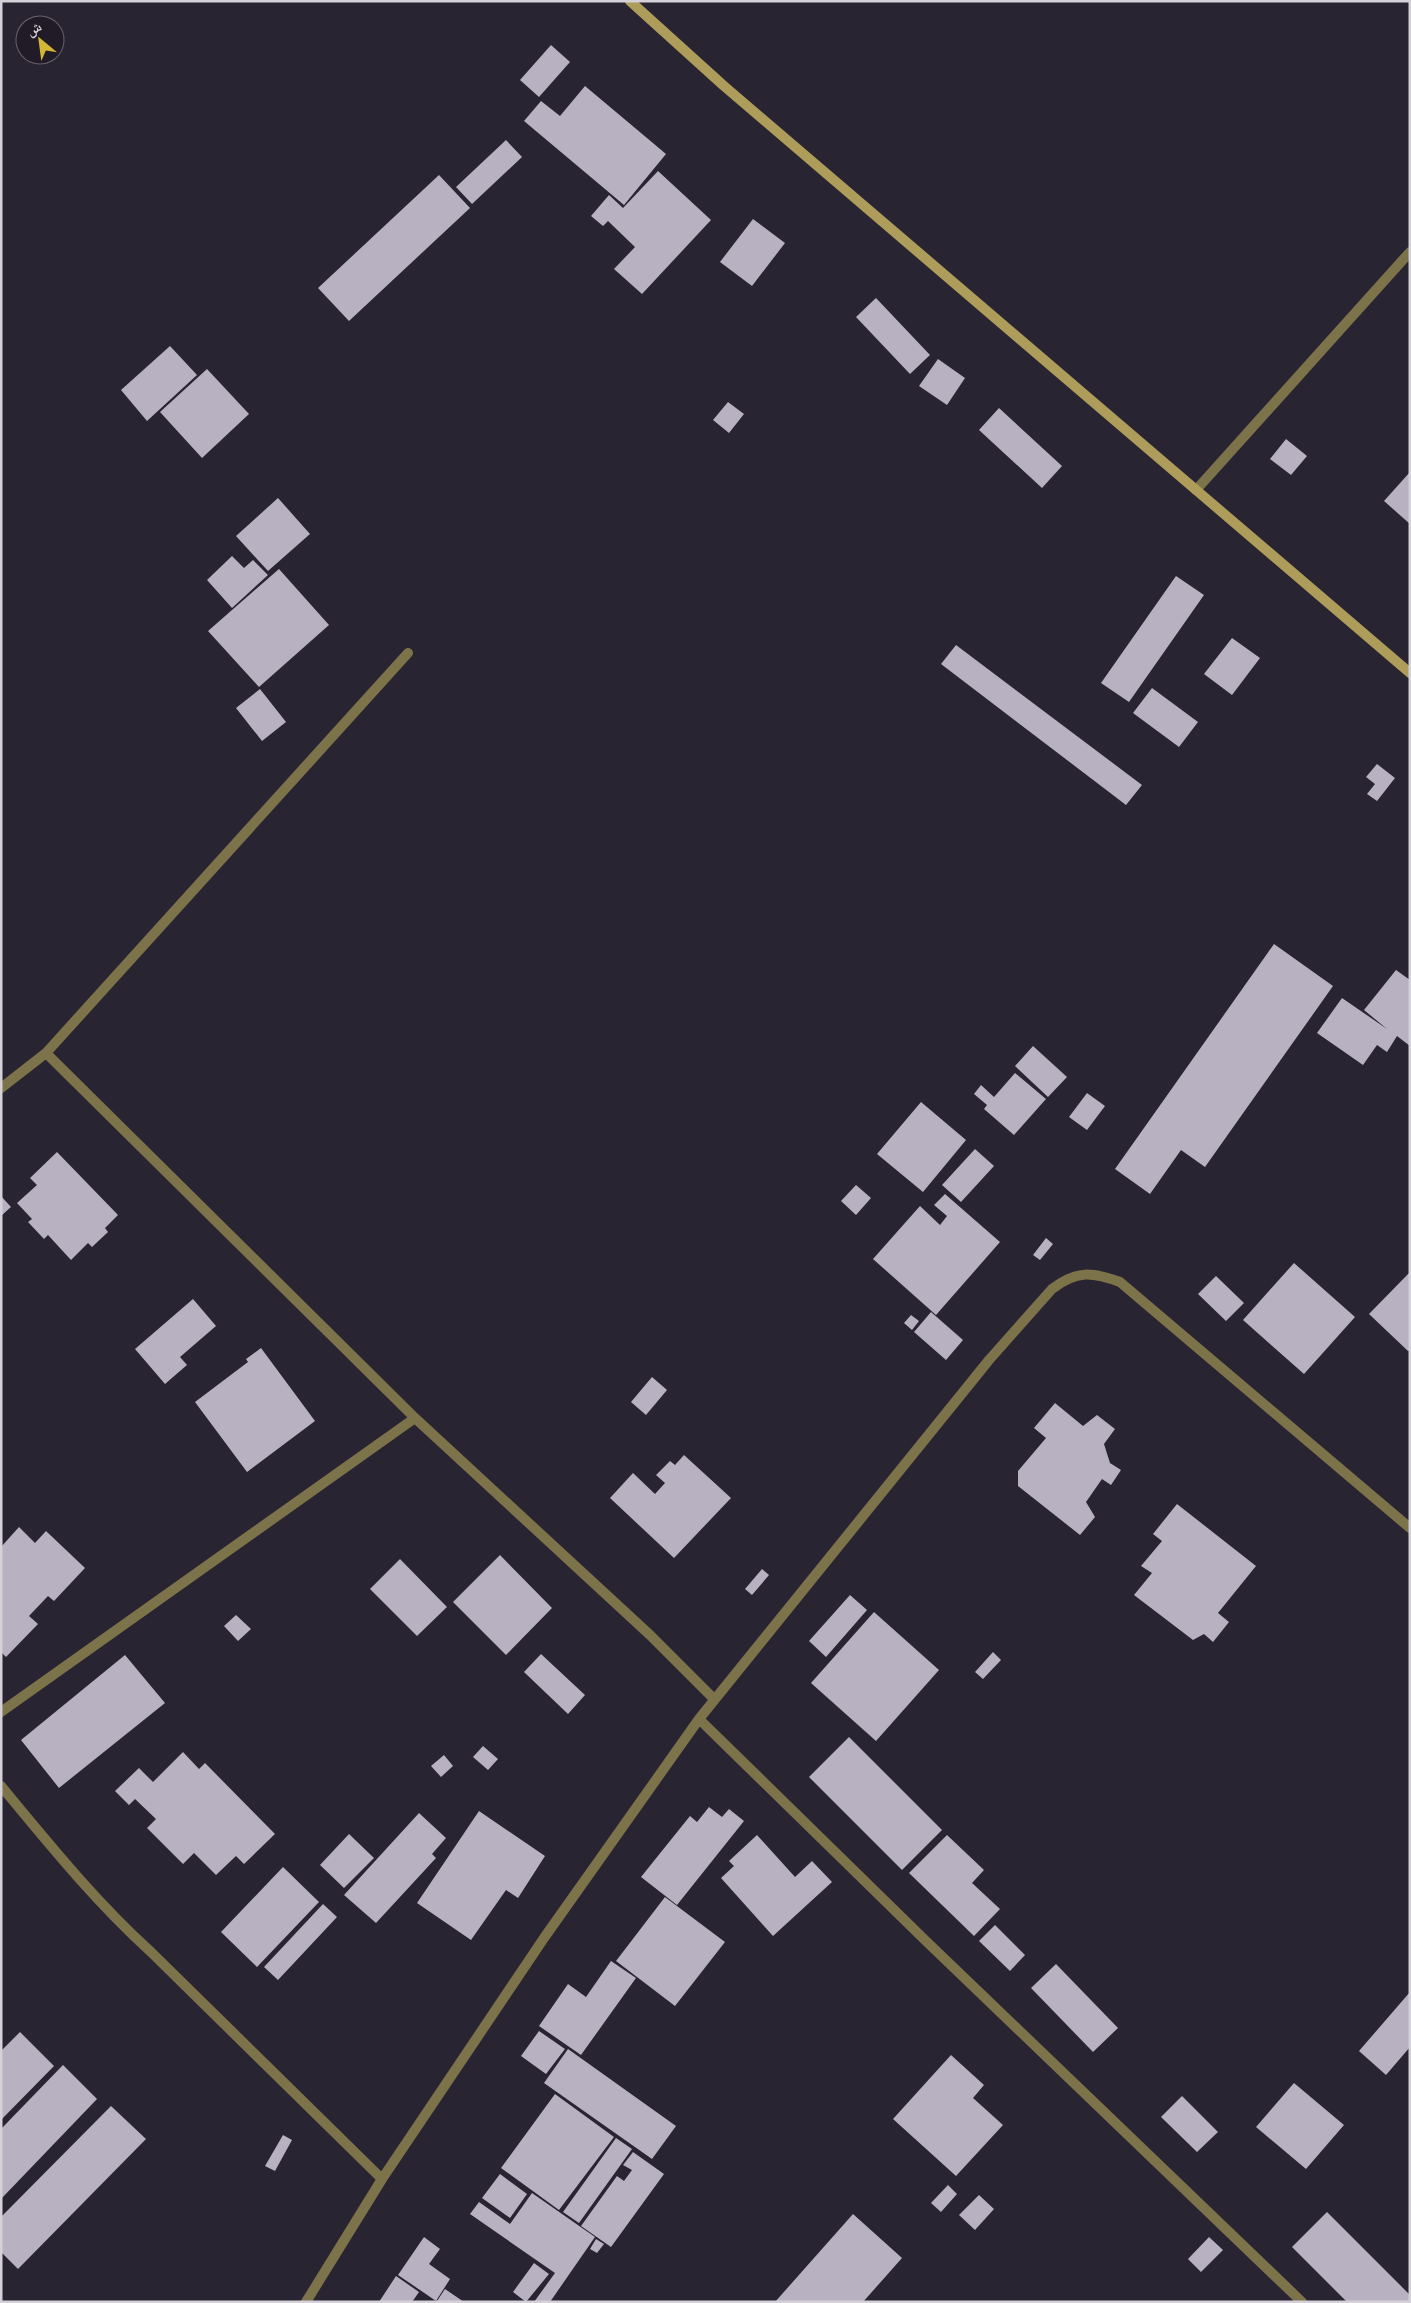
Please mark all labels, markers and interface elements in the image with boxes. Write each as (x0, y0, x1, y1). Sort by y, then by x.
north arrow (15, 15, 65, 65)
text: ش (23, 17, 45, 40)

